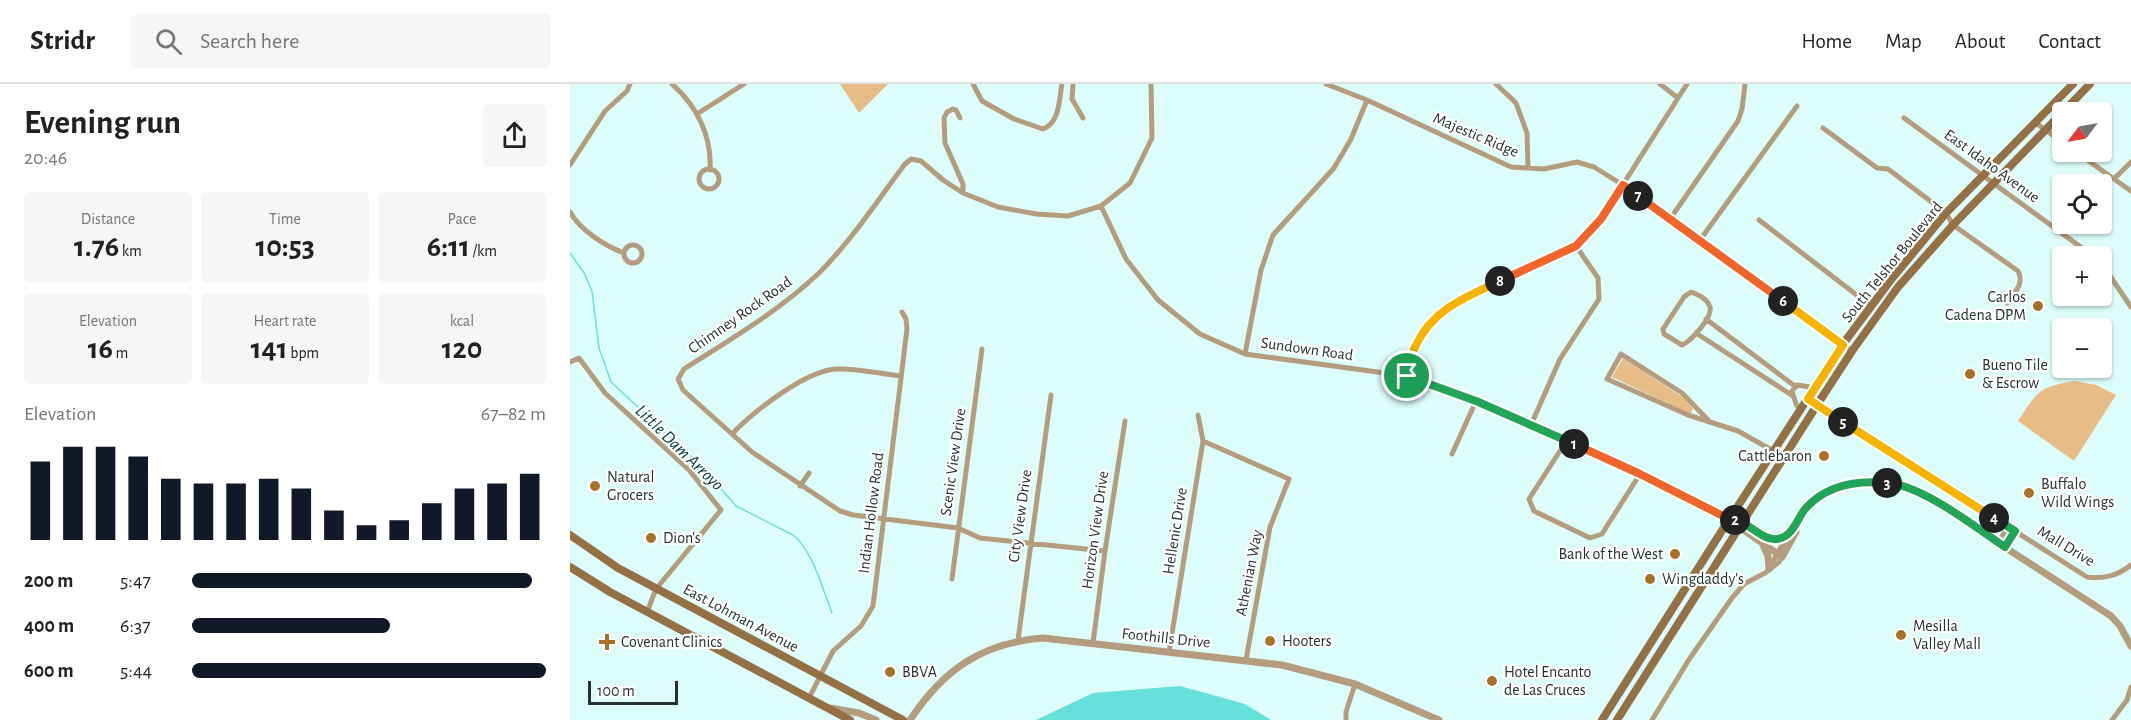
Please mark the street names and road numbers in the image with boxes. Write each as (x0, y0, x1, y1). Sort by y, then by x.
street label: Majestic Ridge (1430, 110, 1521, 161)
street label: East Idaho Avenue (1941, 126, 2043, 206)
street label: South Telshor Boulevard (1839, 199, 1945, 325)
street label: Chimney Rock Road (685, 273, 795, 357)
street label: Sundown Road (1260, 335, 1354, 363)
street label: Scenic View Drive (938, 407, 968, 517)
street label: Indian Hollow Road (856, 452, 886, 574)
street label: City View Drive (1006, 468, 1035, 564)
street label: Horizon View Drive (1079, 470, 1111, 590)
street label: Hellenic Drive (1160, 487, 1190, 575)
street label: Mall Drive (2035, 523, 2097, 569)
street label: Athenian Way (1233, 528, 1266, 618)
street label: East Lohman Avenue (681, 581, 801, 655)
street label: Foothills Drive (1121, 625, 1211, 651)

